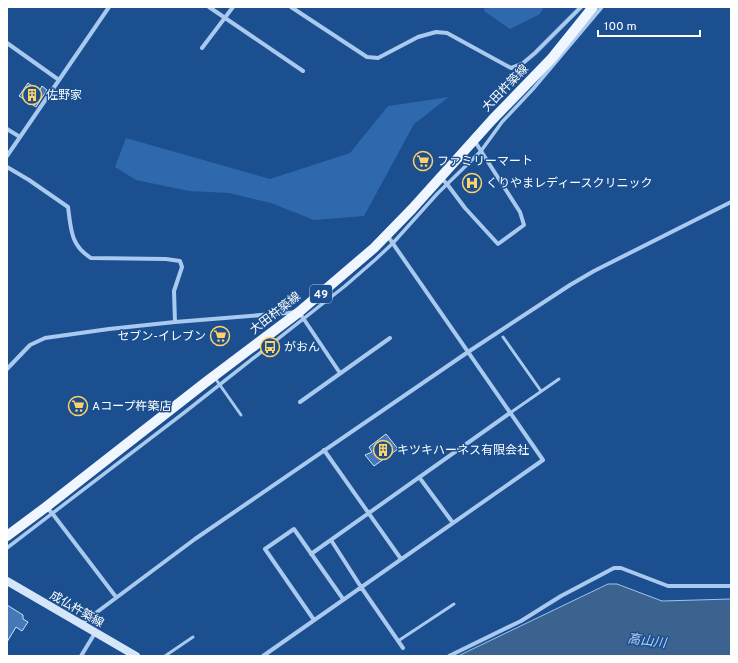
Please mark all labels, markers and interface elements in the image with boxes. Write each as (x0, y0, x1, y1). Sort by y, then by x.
scale bar (598, 12, 700, 38)
text: 100 m (604, 19, 637, 35)
street label: 大田杵築線 (479, 62, 532, 116)
building icon: 佐野家 (21, 84, 43, 106)
place label: 佐野家 (46, 88, 82, 104)
supermarket icon: ファミリーマート (412, 150, 434, 172)
place label: ファミリーマート (437, 154, 533, 170)
hospital icon: くりやまレディースクリニック (461, 172, 483, 194)
place label: くりやまレディースクリニック (486, 176, 653, 192)
road number: 49 (310, 285, 332, 303)
street label: 大田杵築線 (247, 289, 304, 339)
supermarket icon: セブン-イレブン (209, 325, 231, 347)
place label: セブン-イレブン (117, 329, 206, 345)
bus stop icon: がおん (259, 336, 281, 358)
place label: がおん (284, 340, 320, 356)
supermarket icon: Aコープ杵築店 (67, 395, 89, 417)
place label: Aコープ杵築店 (92, 399, 171, 415)
building icon: キツキハーネス有限会社 (372, 439, 394, 461)
place label: キツキハーネス有限会社 (397, 443, 529, 459)
street label: 成仏杵築線 (47, 588, 106, 632)
water label: 高山川 (626, 632, 669, 653)

